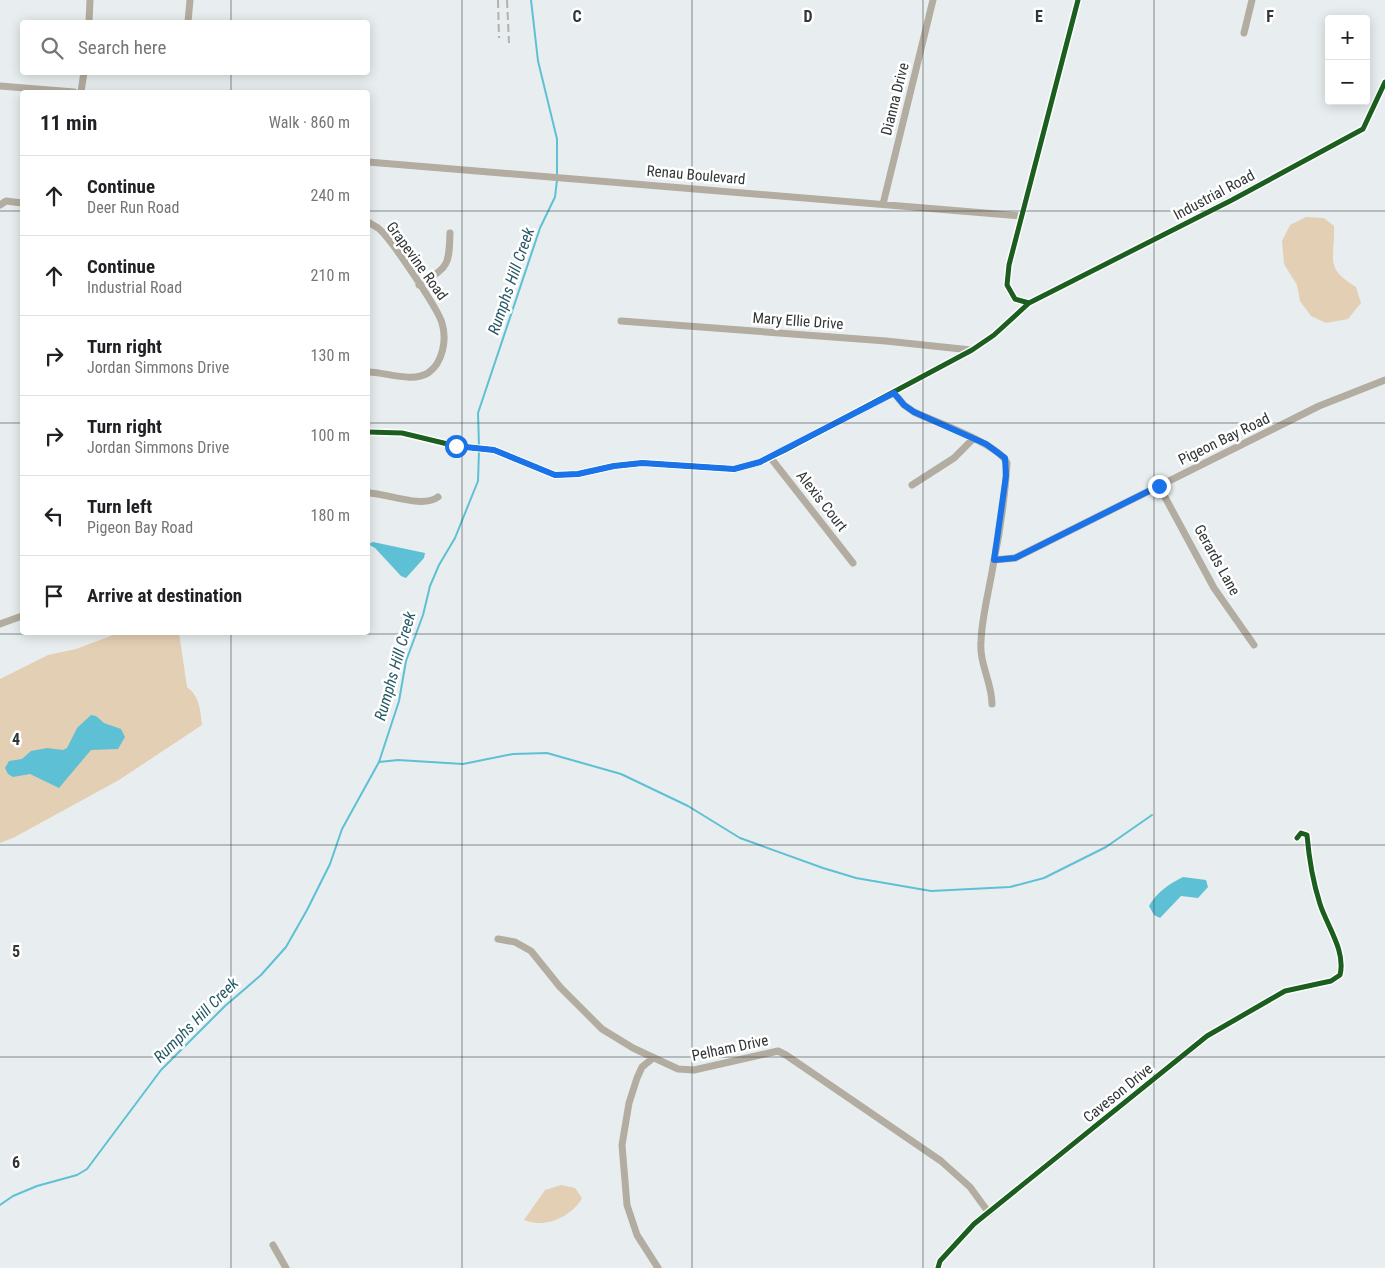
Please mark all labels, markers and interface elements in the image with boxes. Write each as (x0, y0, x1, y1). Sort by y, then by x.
text: C (572, 7, 582, 26)
text: D (803, 7, 813, 26)
text: E (1035, 7, 1043, 26)
text: F (1266, 7, 1274, 26)
map controls (1325, 15, 1370, 105)
button: + (1325, 15, 1370, 60)
search box (20, 20, 370, 75)
icon: search (38, 34, 66, 62)
text: Search here (78, 36, 166, 59)
button: − (1325, 60, 1370, 105)
street label: Dianna Drive (877, 61, 913, 137)
text: 11 min (40, 111, 97, 135)
text: Walk · 860 m (269, 113, 350, 132)
street label: Renau Boulevard (646, 162, 746, 188)
street label: Industrial Road (1170, 166, 1258, 224)
text: Continue (87, 175, 155, 198)
icon: ahead (40, 182, 68, 210)
text: 240 m (311, 186, 350, 205)
text: Deer Run Road (87, 198, 179, 217)
street label: Grapevine Road (383, 218, 451, 304)
water label: Rumphs Hill Creek (484, 224, 539, 337)
text: Continue (87, 255, 155, 278)
icon: ahead (40, 262, 68, 290)
text: 210 m (311, 266, 350, 285)
text: Industrial Road (87, 278, 182, 297)
street label: Mary Ellie Drive (752, 309, 844, 333)
text: Turn right (87, 335, 162, 358)
icon: right (40, 342, 68, 370)
text: 130 m (311, 346, 350, 365)
text: Jordan Simmons Drive (87, 358, 229, 377)
street label: Pigeon Bay Road (1175, 409, 1273, 469)
text: Turn right (87, 415, 162, 438)
icon: right (40, 422, 68, 450)
text: 100 m (311, 426, 350, 445)
route start (445, 435, 468, 458)
text: Jordan Simmons Drive (87, 438, 229, 457)
street label: Alexis Court (793, 467, 851, 535)
route end (1148, 475, 1171, 498)
text: Turn left (87, 495, 152, 518)
icon: left (40, 502, 68, 530)
text: 180 m (311, 506, 350, 525)
text: Pigeon Bay Road (87, 518, 193, 537)
street label: Gerards Lane (1190, 521, 1244, 599)
icon: arrive (40, 582, 68, 610)
text: Arrive at destination (87, 584, 242, 607)
water label: Rumphs Hill Creek (370, 609, 420, 723)
text: 4 (12, 730, 20, 749)
text: 5 (12, 942, 20, 961)
water label: Rumphs Hill Creek (150, 973, 243, 1066)
street label: Pelham Drive (690, 1031, 770, 1065)
street label: Caveson Drive (1080, 1060, 1156, 1126)
text: 6 (12, 1153, 20, 1172)

